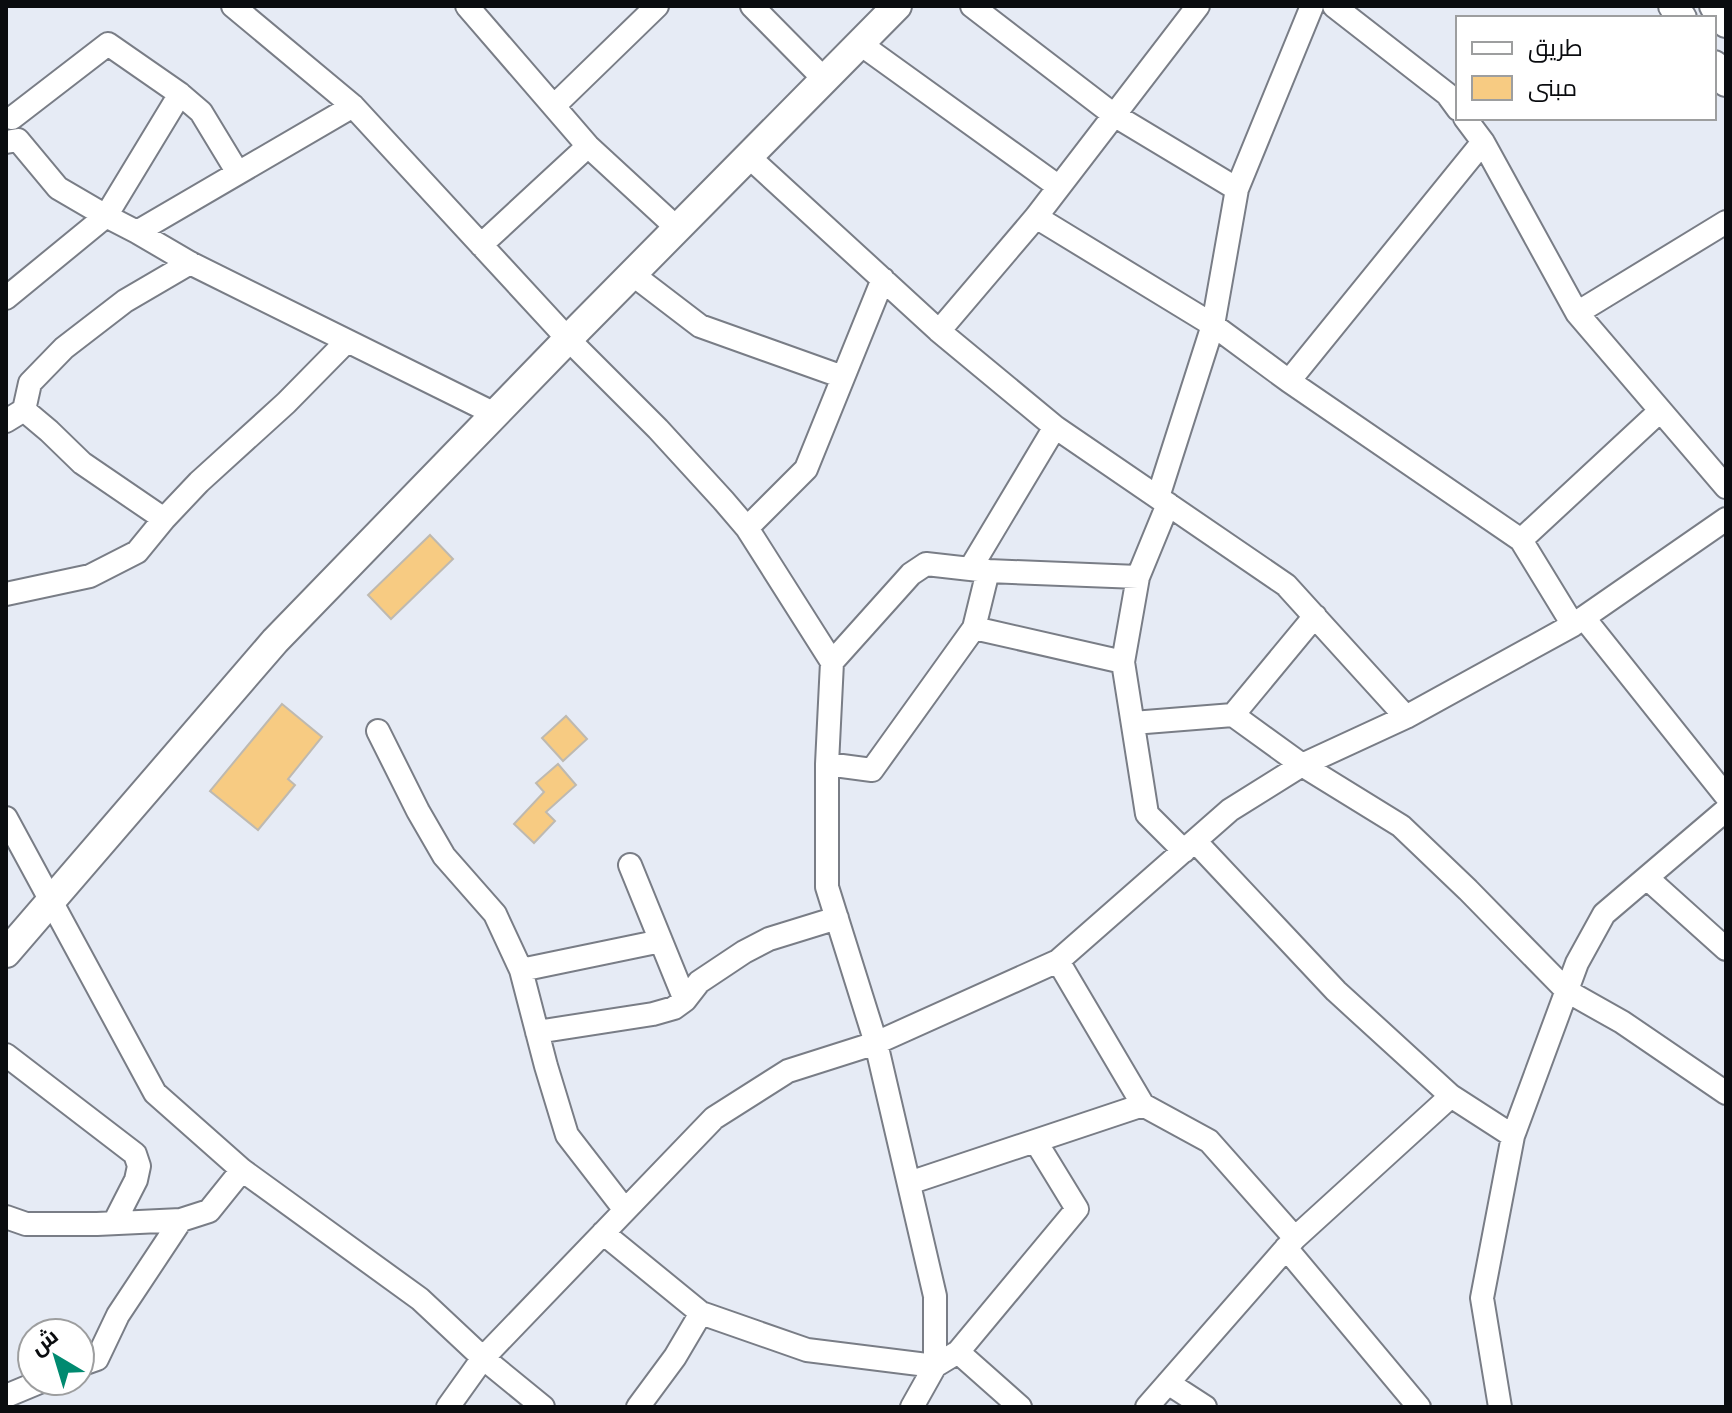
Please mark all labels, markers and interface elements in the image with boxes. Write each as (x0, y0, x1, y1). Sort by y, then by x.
legend (1456, 16, 1716, 120)
text: طريق (1528, 34, 1583, 63)
text: مبنى (1528, 74, 1577, 102)
north arrow (16, 1317, 96, 1397)
text: ش (25, 1323, 63, 1361)

